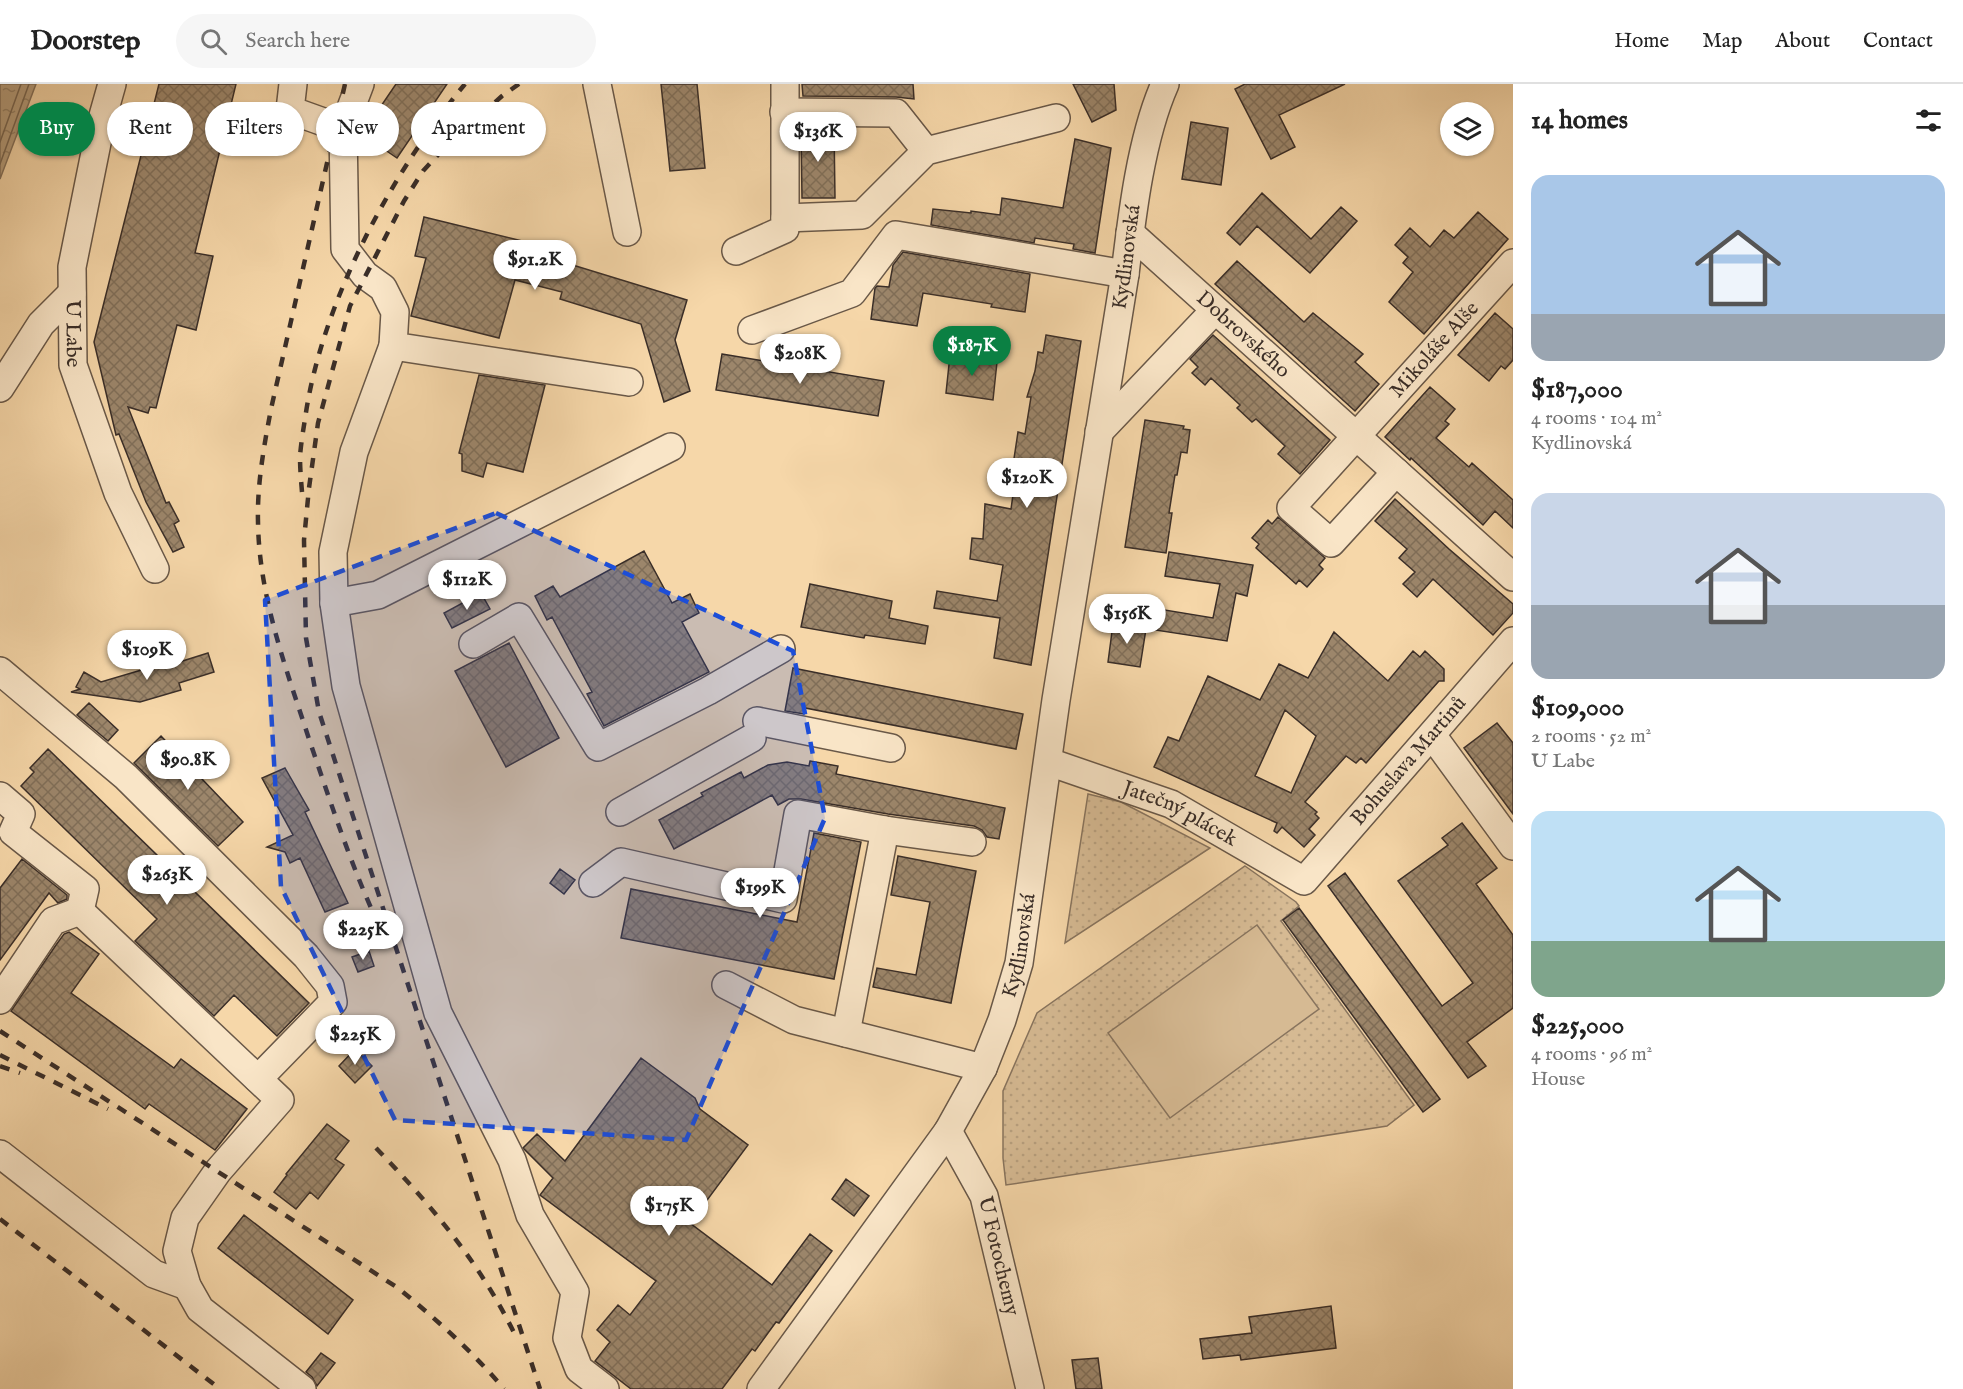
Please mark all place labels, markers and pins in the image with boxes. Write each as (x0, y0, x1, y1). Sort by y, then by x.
pin: $136K (776, 112, 860, 163)
pin: $91.2K (486, 240, 584, 291)
pin: $187K (930, 326, 1014, 377)
pin: $208K (758, 334, 842, 385)
pin: $120K (985, 458, 1069, 509)
pin: $112K (425, 560, 509, 611)
pin: $156K (1085, 594, 1169, 645)
pin: $109K (105, 630, 189, 681)
pin: $90.8K (139, 740, 237, 791)
pin: $263K (125, 855, 209, 906)
pin: $199K (718, 868, 802, 919)
pin: $225K (321, 910, 405, 961)
pin: $225K (313, 1015, 397, 1066)
pin: $175K (627, 1186, 711, 1237)

